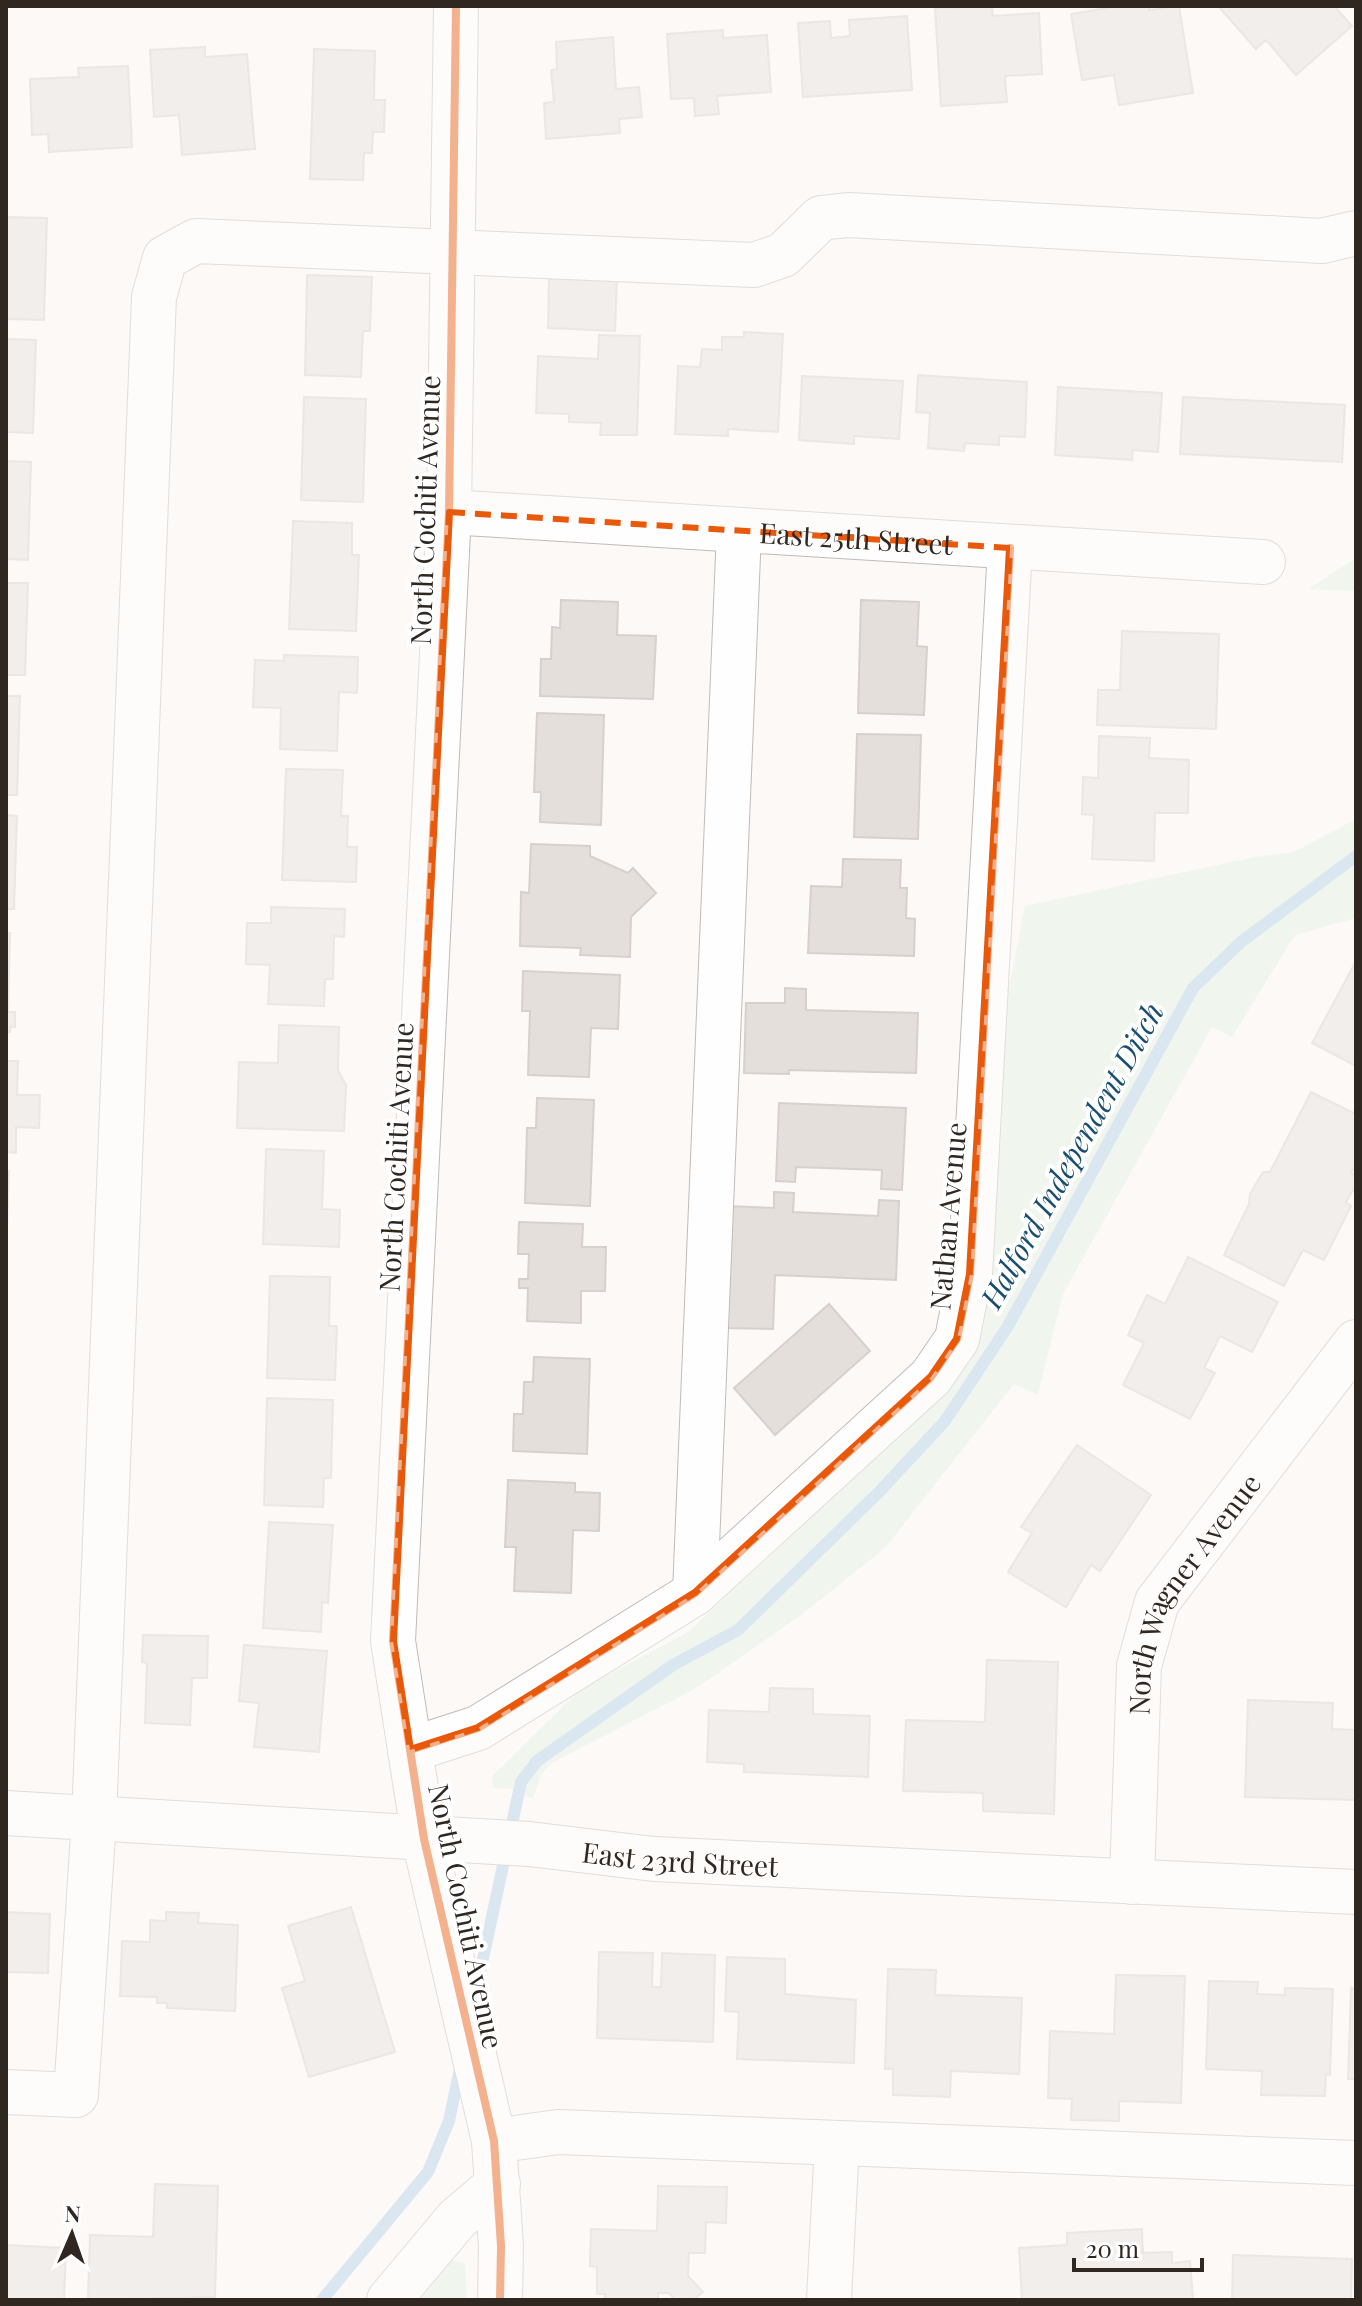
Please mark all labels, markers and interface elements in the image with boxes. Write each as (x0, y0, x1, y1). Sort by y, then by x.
street label: North Cochiti Avenue (401, 375, 447, 645)
street label: East 25th Street (758, 513, 955, 561)
water label: Halford Independent Ditch (970, 995, 1172, 1316)
street label: North Cochiti Avenue (369, 1021, 421, 1293)
street label: Nathan Avenue (920, 1120, 974, 1312)
street label: North Wagner Avenue (1119, 1465, 1268, 1715)
street label: North Cochiti Avenue (421, 1780, 513, 2052)
street label: East 23rd Street (580, 1832, 780, 1883)
north arrow (32, 2194, 112, 2274)
text: N (64, 2198, 81, 2228)
scale bar (1074, 2222, 1202, 2272)
text: 20 m (1086, 2232, 1139, 2264)

